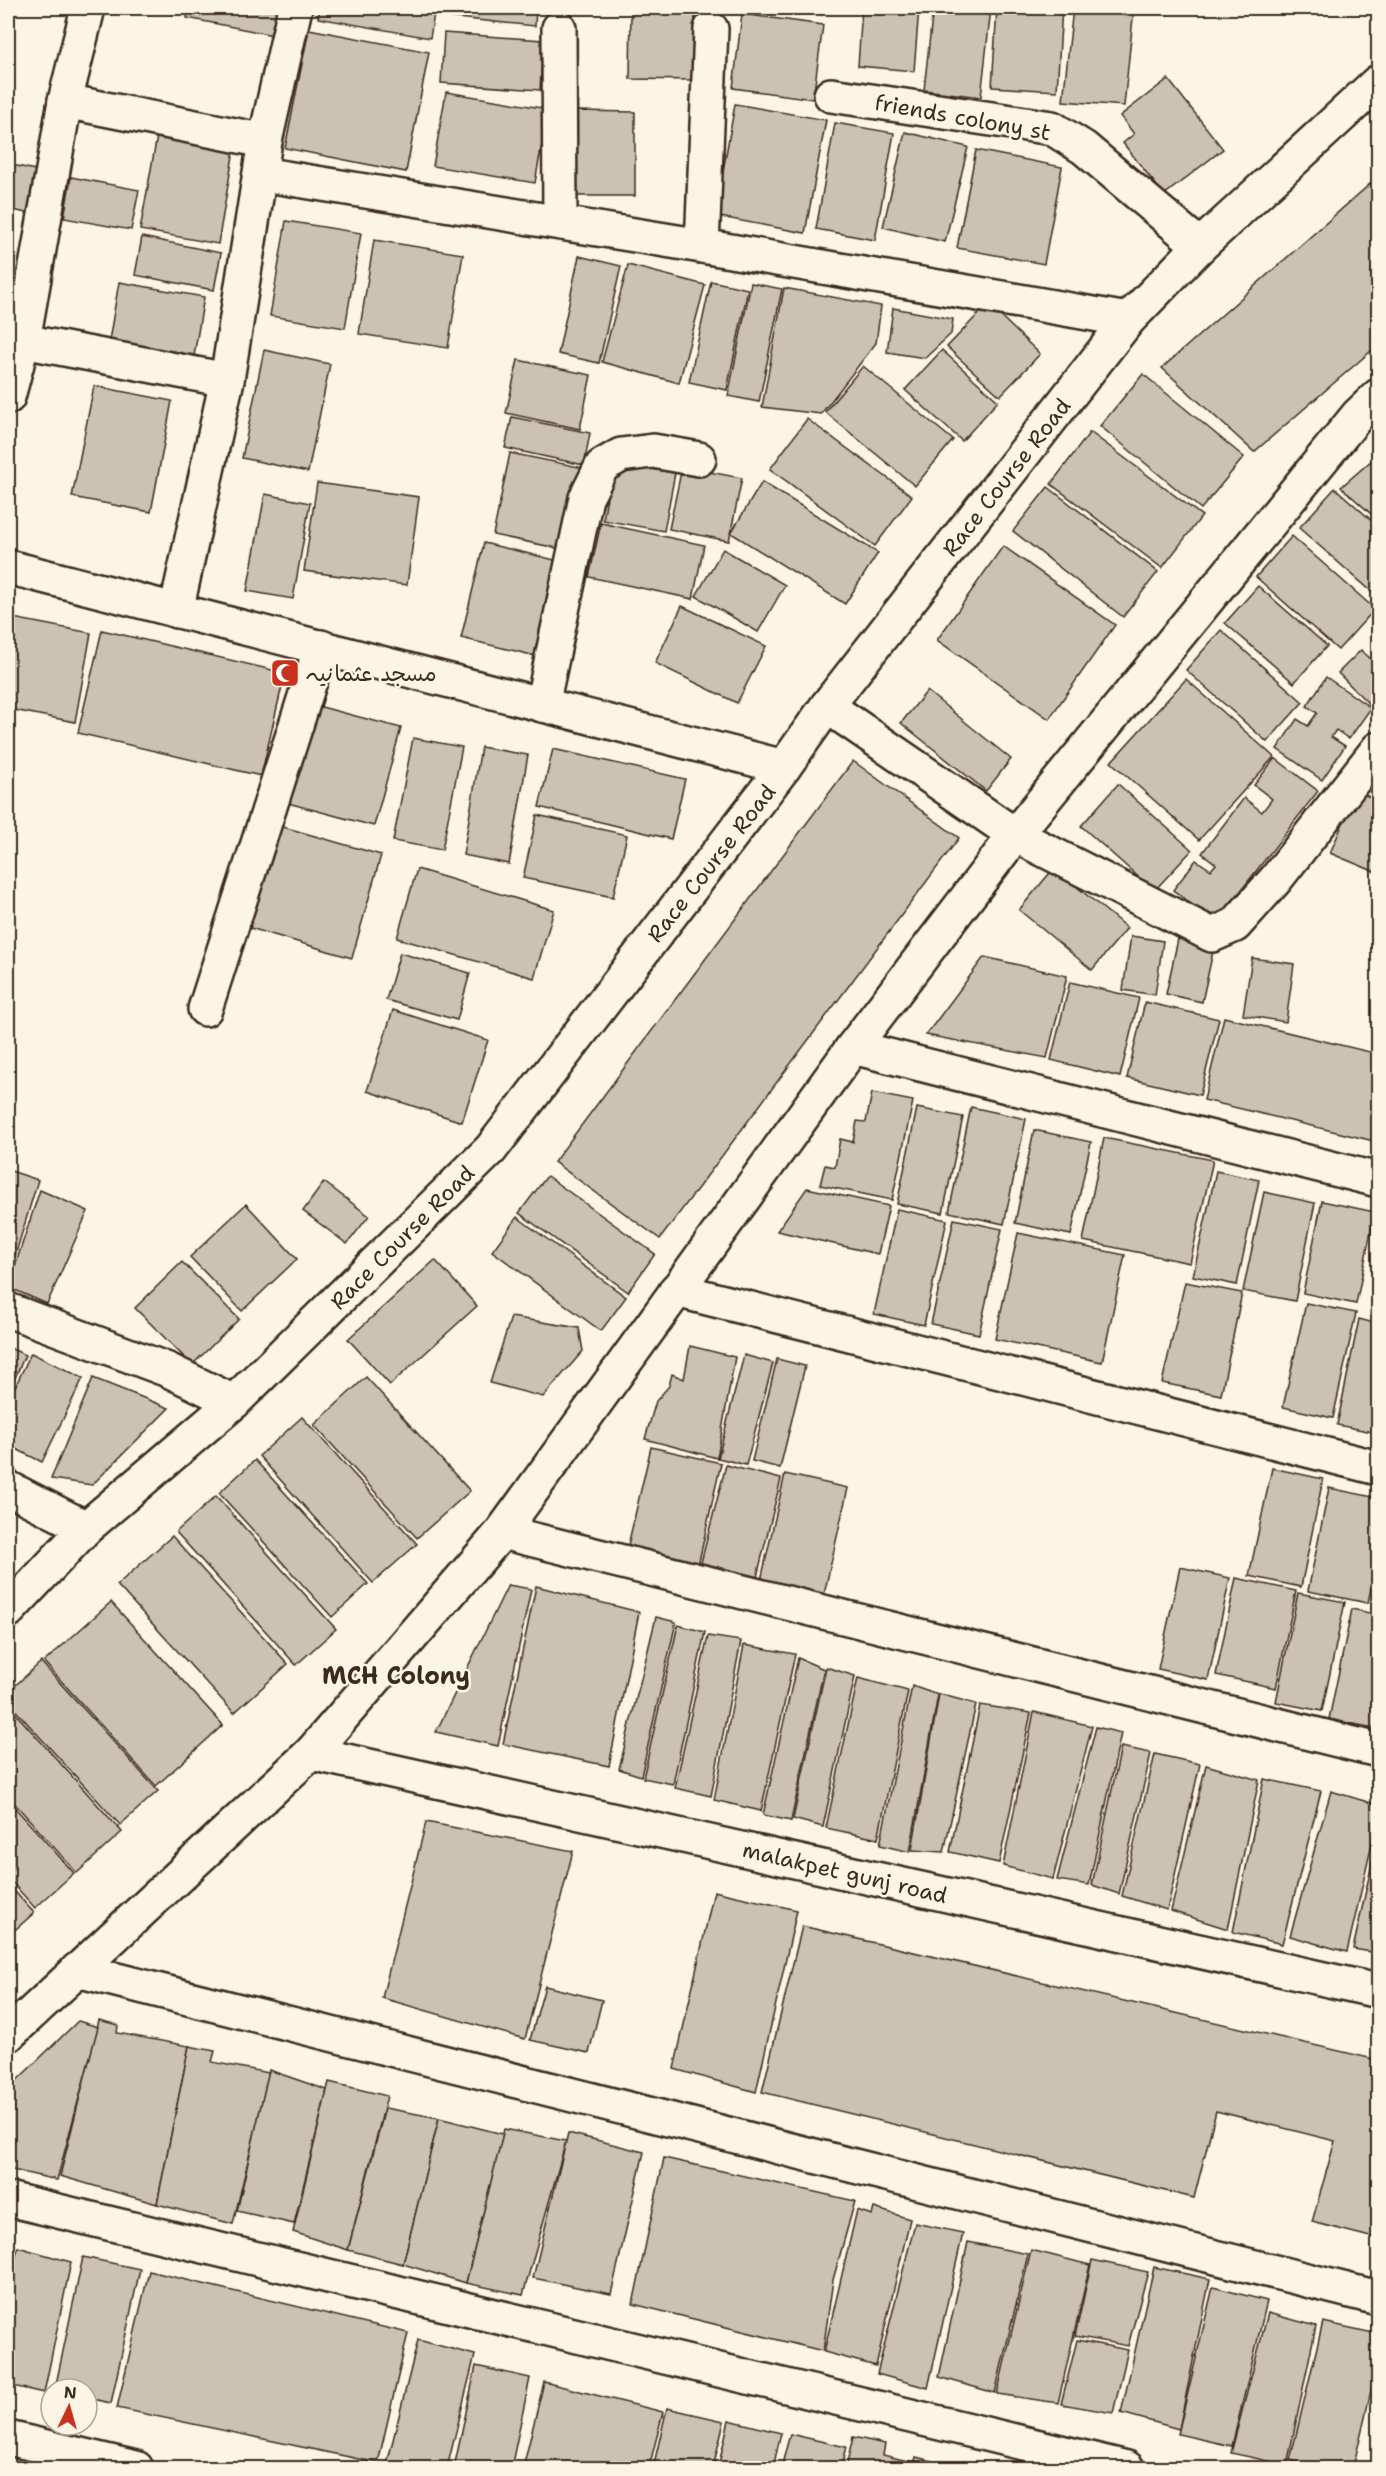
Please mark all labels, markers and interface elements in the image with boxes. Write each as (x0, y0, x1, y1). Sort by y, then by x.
street label: friends colony st (873, 88, 1053, 147)
street label: Race Course Road (936, 392, 1077, 562)
mosque icon: مسجد عثمانیہ (269, 657, 301, 689)
place label: مسجد عثمانیہ (306, 659, 437, 688)
street label: Race Course Road (641, 778, 782, 948)
street label: Race Course Road (324, 1159, 481, 1316)
district label: MCH Colony (322, 1660, 470, 1692)
street label: malakpet gunj road (740, 1835, 950, 1910)
north arrow (39, 2377, 99, 2437)
text: N (63, 2382, 77, 2404)

